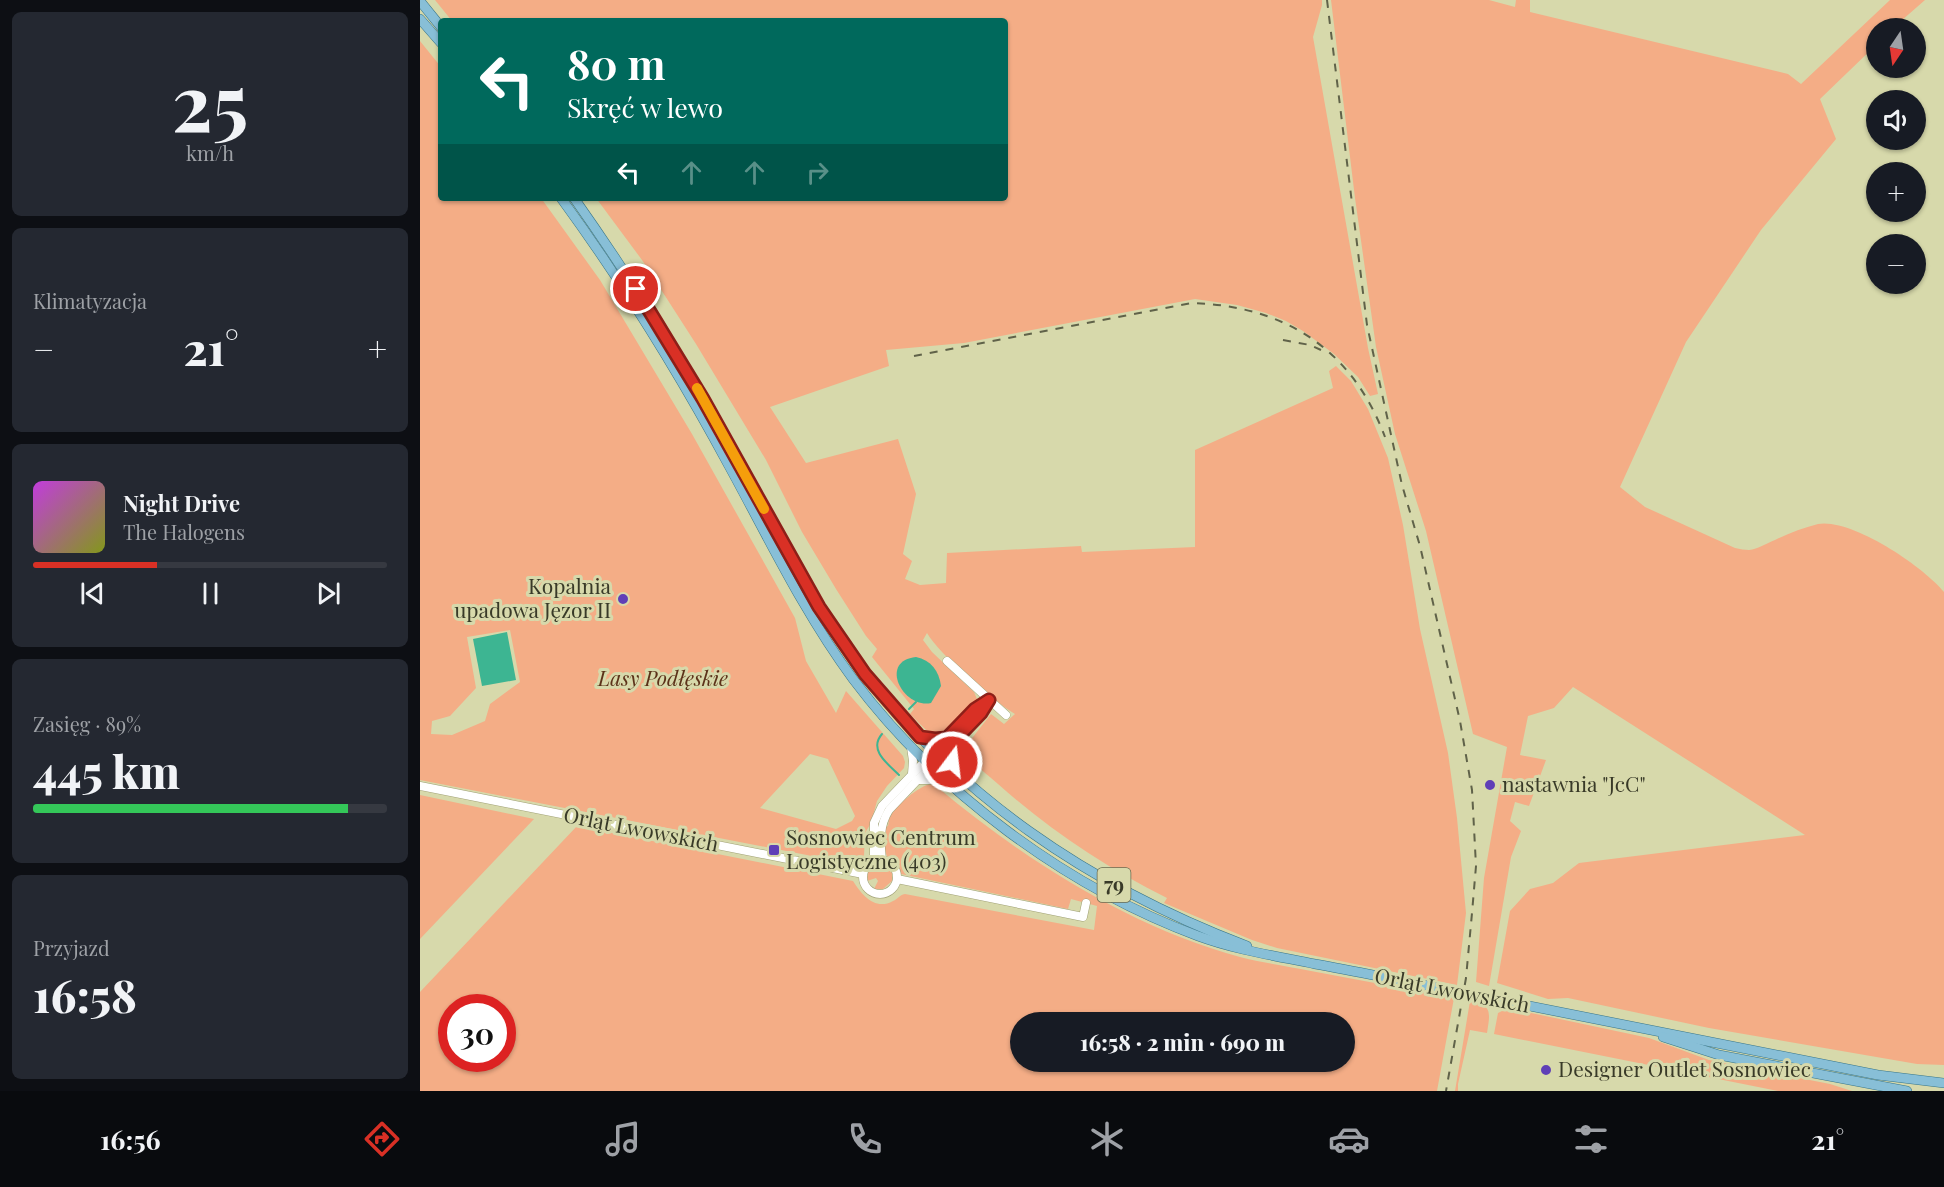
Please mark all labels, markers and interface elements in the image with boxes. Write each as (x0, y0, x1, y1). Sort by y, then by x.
north arrow (1866, 18, 1926, 78)
map controls (1866, 18, 1926, 294)
text: 80 m (567, 35, 665, 91)
icon: left (468, 42, 546, 120)
text: 25 (172, 48, 248, 152)
text: Skręć w lewo (567, 89, 723, 125)
button: sound (1866, 90, 1926, 150)
text: km/h (186, 139, 234, 166)
icon: left (612, 156, 645, 189)
icon: ahead (675, 156, 708, 189)
icon: ahead (738, 156, 771, 189)
icon: right (801, 156, 834, 189)
button: + (1866, 162, 1926, 222)
button: − (1866, 234, 1926, 294)
pin (610, 263, 661, 314)
icon: arrive (619, 272, 652, 305)
text: Klimatyzacja (33, 287, 147, 314)
text: 21° (183, 317, 239, 377)
text: − (33, 326, 54, 370)
text: + (368, 326, 387, 370)
text: Night Drive (123, 488, 240, 518)
text: The Halogens (123, 518, 245, 545)
place label: Kopalnia upadowa Jęzor II (454, 571, 612, 623)
icon: previous (76, 577, 109, 610)
icon: pause (194, 577, 227, 610)
icon: next (312, 577, 345, 610)
marker: Kopalnia upadowa Jęzor II (616, 592, 630, 606)
park label: Lasy Podłęskie (597, 663, 728, 691)
text: Zasięg · 89% (33, 710, 141, 737)
position arrow (920, 730, 984, 794)
text: 445 km (33, 740, 180, 800)
place label: nastawnia "JcC" (1502, 769, 1646, 797)
marker: nastawnia "JcC" (1483, 778, 1497, 792)
street label: Orląt Lwowskich (561, 799, 722, 857)
place label: Sosnowiec Centrum Logistyczne (403) (786, 822, 976, 874)
marker: Sosnowiec Centrum Logistyczne (403) (767, 843, 781, 857)
road number: 79 (1098, 868, 1130, 902)
text: Przyjazd (33, 934, 110, 961)
street label: Orląt Lwowskich (1372, 960, 1533, 1018)
text: 16:58 (33, 964, 137, 1024)
speed limit sign: 30 (438, 994, 516, 1072)
text: 16:58 · 2 min · 690 m (1080, 1027, 1285, 1057)
place label: Designer Outlet Sosnowiec (1558, 1054, 1811, 1082)
marker: Designer Outlet Sosnowiec (1539, 1063, 1553, 1077)
icon: directions (361, 1118, 403, 1160)
icon: music (602, 1118, 644, 1160)
icon: phone (844, 1118, 886, 1160)
icon: climate (1086, 1118, 1128, 1160)
icon: car (1328, 1118, 1370, 1160)
icon: filters (1570, 1118, 1612, 1160)
text: 16:56 (100, 1121, 161, 1157)
text: 21° (1811, 1121, 1844, 1157)

